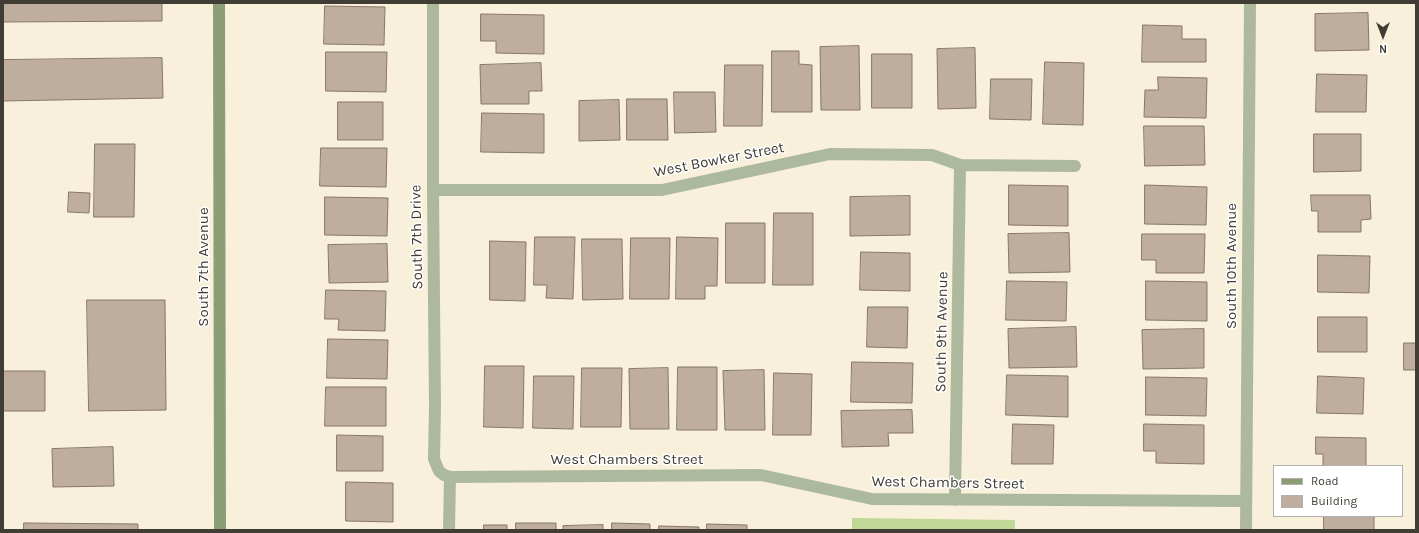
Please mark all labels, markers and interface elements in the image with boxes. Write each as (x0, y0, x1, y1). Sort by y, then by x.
north arrow (1363, 16, 1403, 56)
text: N (1379, 42, 1387, 55)
street label: West Bowker Street (652, 139, 786, 181)
street label: South 7th Drive (407, 184, 427, 290)
street label: South 10th Avenue (1223, 203, 1241, 329)
street label: South 7th Avenue (195, 207, 213, 327)
street label: South 9th Avenue (932, 271, 952, 393)
street label: West Chambers Street (551, 451, 703, 469)
legend (1273, 465, 1403, 517)
street label: West Chambers Street (871, 473, 1025, 493)
text: Road (1311, 474, 1339, 488)
text: Building (1311, 494, 1357, 508)

